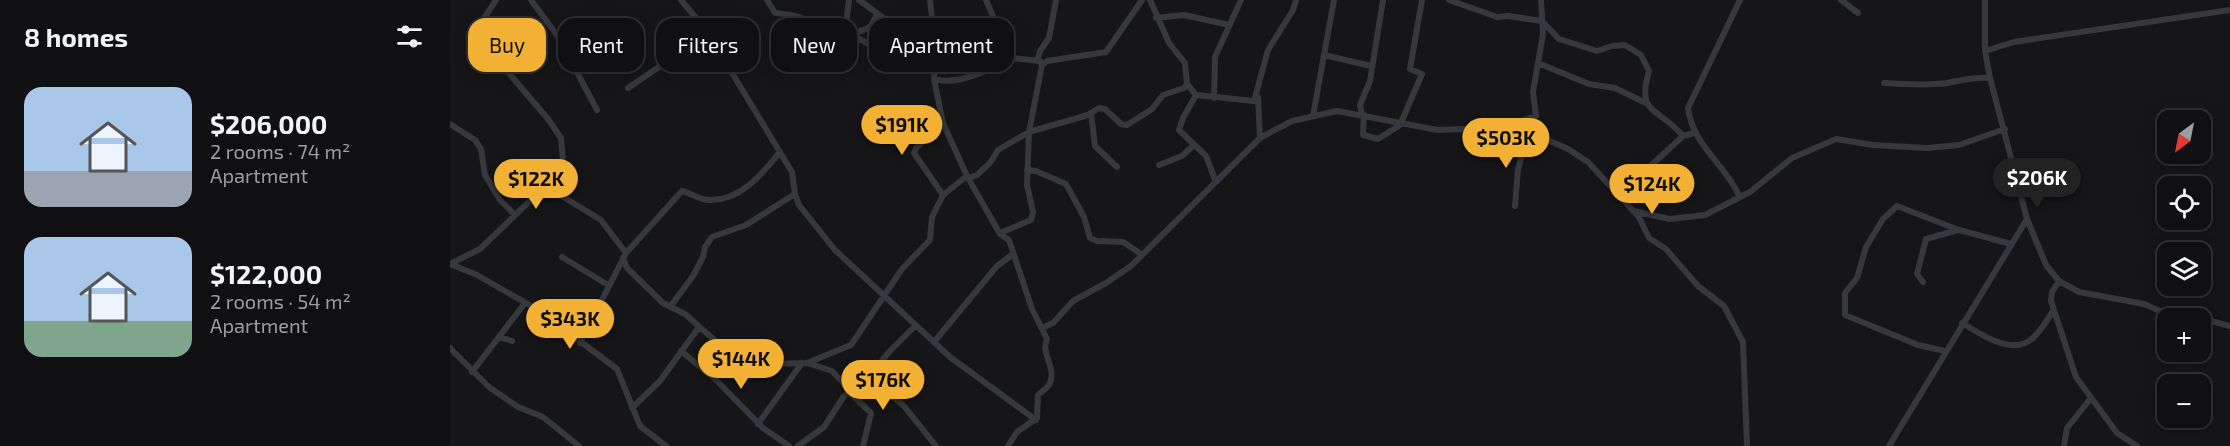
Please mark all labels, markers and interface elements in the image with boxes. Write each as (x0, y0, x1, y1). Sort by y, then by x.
chip: Buy (468, 18, 546, 72)
chip: Rent (558, 18, 644, 72)
chip: Filters (656, 18, 759, 72)
chip: New (771, 18, 857, 72)
chip: Apartment (869, 18, 1014, 72)
icon: filters (393, 20, 426, 53)
text: 8 homes (24, 21, 128, 52)
pin: $191K (860, 105, 944, 156)
text: $206,000 (210, 108, 327, 139)
north arrow (2157, 110, 2211, 164)
map controls (2157, 110, 2211, 428)
icon: home (72, 111, 144, 183)
text: $191K (875, 112, 929, 136)
pin: $503K (1464, 118, 1548, 169)
text: $503K (1476, 125, 1536, 149)
text: 2 rooms · 74 m² (210, 139, 350, 163)
pin: $206K (1995, 158, 2079, 209)
pin: $122K (494, 159, 578, 210)
text: Apartment (210, 163, 308, 187)
pin: $124K (1610, 164, 1694, 215)
text: $206K (2007, 165, 2067, 189)
text: $122K (508, 166, 564, 190)
text: $124K (1623, 171, 1681, 195)
button: locate (2157, 176, 2211, 230)
button: layers (2157, 242, 2211, 296)
text: $122,000 (210, 258, 322, 289)
icon: home (72, 261, 144, 333)
text: 2 rooms · 54 m² (210, 289, 351, 313)
pin: $343K (528, 299, 612, 350)
text: $343K (540, 306, 600, 330)
button: + (2157, 308, 2211, 362)
text: Apartment (210, 313, 308, 337)
pin: $144K (699, 339, 783, 390)
text: $144K (712, 346, 770, 370)
pin: $176K (841, 360, 925, 411)
text: $176K (855, 367, 911, 391)
button: − (2157, 374, 2211, 428)

